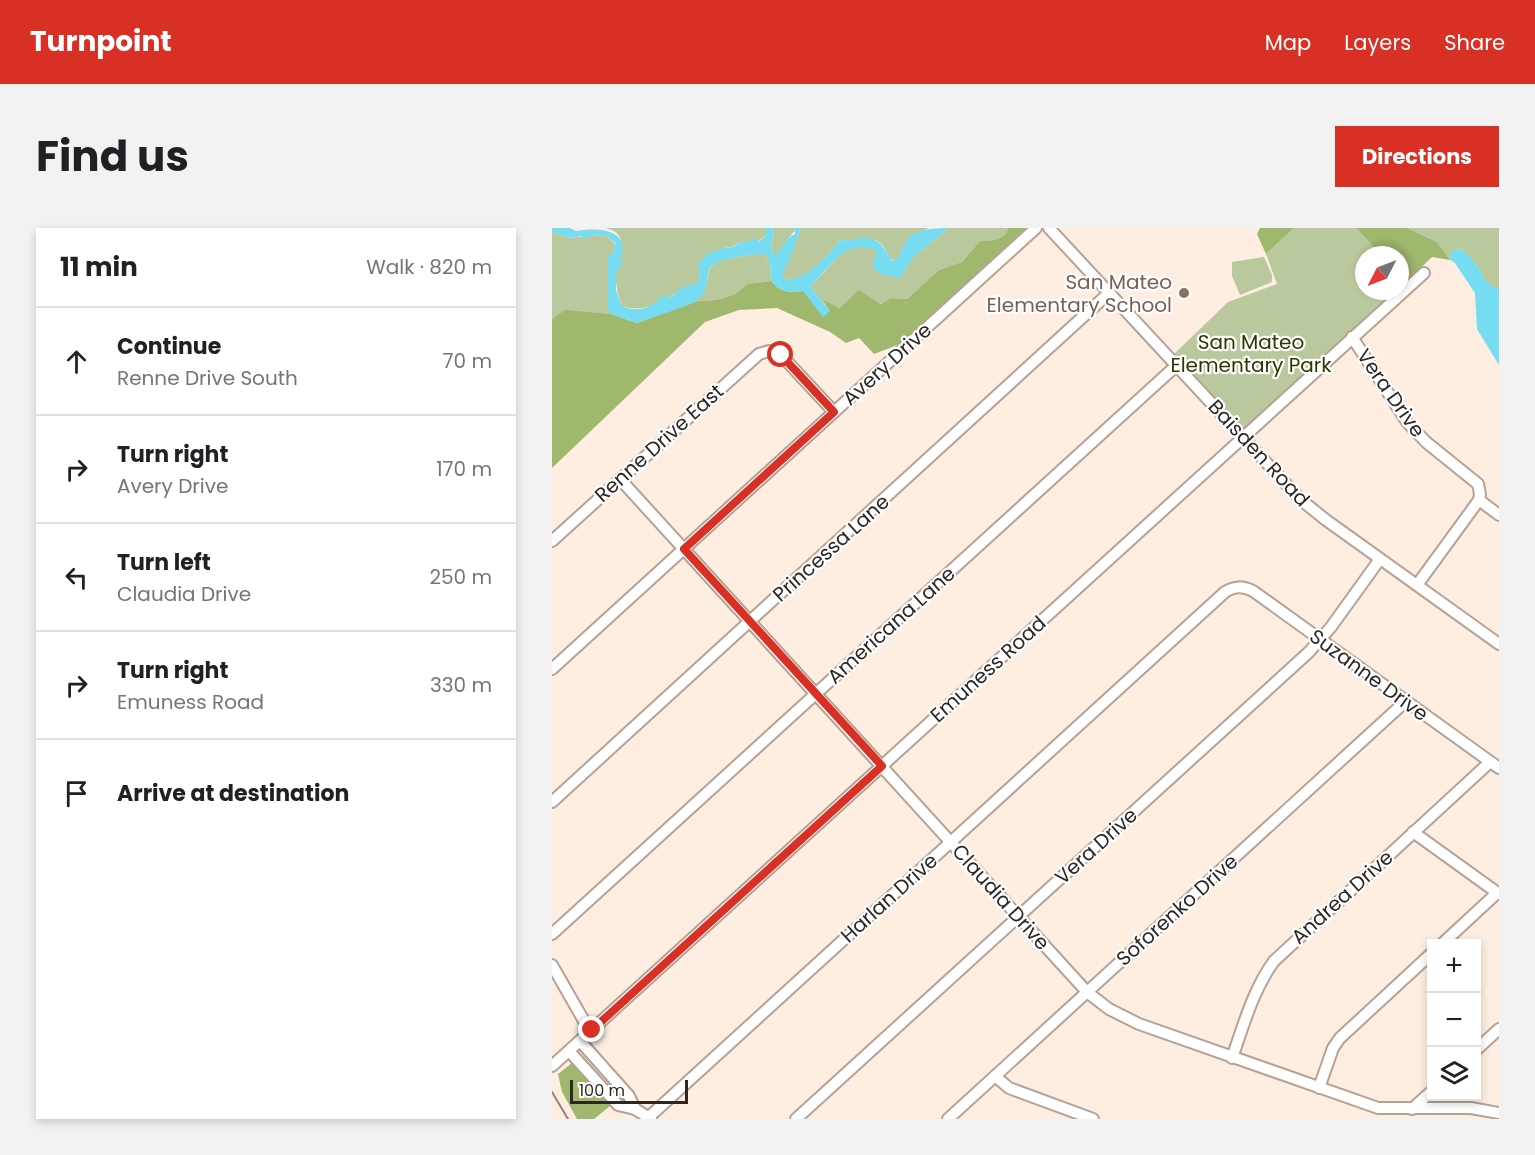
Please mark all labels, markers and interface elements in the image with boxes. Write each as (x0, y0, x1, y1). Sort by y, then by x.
text: Turnpoint (30, 22, 172, 61)
text: Map (1265, 28, 1311, 57)
text: Layers (1344, 28, 1411, 57)
text: Share (1444, 28, 1505, 57)
button: Directions (1335, 126, 1499, 187)
text: Find us (36, 127, 189, 186)
north arrow (1355, 246, 1409, 300)
text: 11 min (60, 249, 138, 285)
text: Walk · 820 m (366, 253, 492, 281)
place label: San Mateo Elementary School (987, 268, 1172, 319)
marker: San Mateo Elementary School (1177, 286, 1191, 300)
street label: Avery Drive (836, 316, 938, 412)
park label: San Mateo Elementary Park (1170, 328, 1332, 379)
text: Continue (117, 331, 221, 362)
route start (767, 341, 793, 367)
street label: Vera Drive (1350, 343, 1432, 443)
icon: ahead (60, 345, 93, 378)
text: 70 m (443, 347, 492, 375)
text: Renne Drive South (117, 364, 298, 392)
street label: Renne Drive East (588, 377, 730, 509)
street label: Baisden Road (1202, 393, 1316, 513)
text: Turn right (117, 439, 228, 470)
icon: right (60, 453, 93, 486)
text: 170 m (436, 455, 492, 483)
text: Avery Drive (117, 472, 228, 500)
street label: Princessa Lane (766, 488, 896, 608)
text: Turn left (117, 547, 211, 578)
street label: Americana Lane (821, 560, 961, 690)
icon: left (60, 561, 93, 594)
text: 250 m (429, 563, 492, 591)
text: Claudia Drive (117, 580, 251, 608)
street label: Emuness Road (924, 609, 1052, 729)
street label: Suzanne Drive (1304, 622, 1434, 728)
text: Turn right (117, 655, 228, 686)
icon: right (60, 669, 93, 702)
text: 330 m (430, 671, 492, 699)
text: Emuness Road (117, 688, 264, 716)
icon: arrive (60, 777, 93, 810)
text: Arrive at destination (117, 778, 349, 809)
street label: Vera Drive (1049, 801, 1143, 891)
street label: Claudia Drive (946, 838, 1056, 956)
street label: Andrea Drive (1285, 844, 1399, 950)
street label: Harlan Drive (834, 847, 944, 949)
street label: Soforenko Drive (1110, 848, 1244, 972)
map controls (1427, 939, 1481, 1101)
button: + (1427, 939, 1481, 993)
button: − (1427, 993, 1481, 1047)
route end (578, 1016, 604, 1042)
button: layers (1427, 1047, 1481, 1101)
scale bar (570, 1077, 688, 1104)
text: 100 m (579, 1079, 625, 1102)

